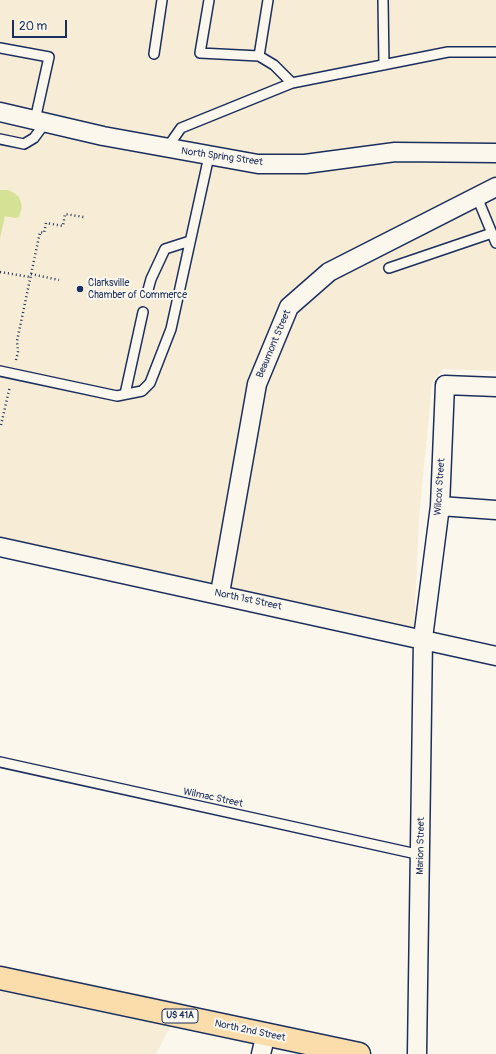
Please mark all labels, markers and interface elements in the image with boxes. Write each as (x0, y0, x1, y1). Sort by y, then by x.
scale bar (14, 12, 69, 38)
text: 20 m (19, 19, 47, 34)
street label: North Spring Street (180, 145, 264, 169)
place label: Clarksville Chamber of Commerce (88, 277, 187, 300)
marker: Clarksville Chamber of Commerce (75, 284, 85, 294)
street label: Beaumont Street (254, 308, 294, 380)
street label: Wilcox Street (432, 458, 448, 516)
street label: North 1st Street (213, 587, 283, 613)
street label: Wilmac Street (182, 786, 244, 810)
street label: Marion Street (414, 817, 428, 875)
road number: US 41A (162, 1009, 198, 1023)
street label: North 2nd Street (214, 1018, 286, 1044)

